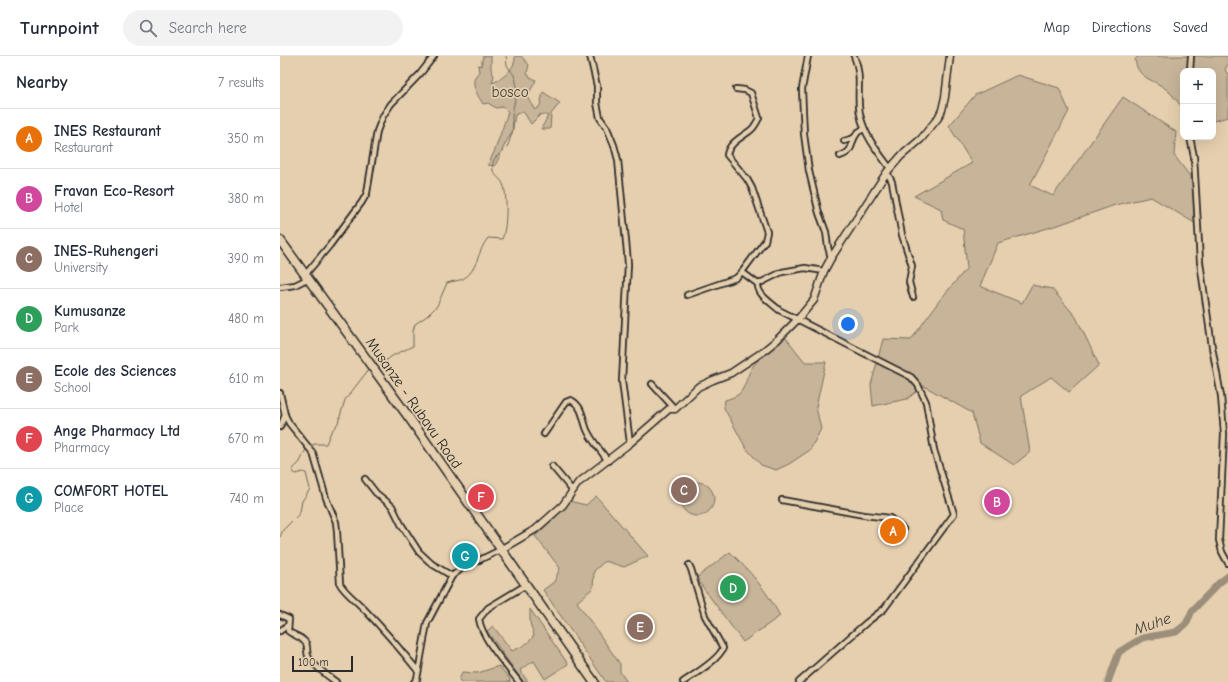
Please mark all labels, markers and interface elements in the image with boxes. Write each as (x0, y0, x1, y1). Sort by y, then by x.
search box (123, 10, 403, 46)
text: Turnpoint (20, 17, 99, 39)
icon: search (137, 17, 159, 39)
text: Search here (169, 19, 247, 37)
text: Map (1043, 19, 1070, 36)
text: Directions (1092, 19, 1151, 36)
text: Saved (1173, 19, 1208, 36)
map controls (1180, 68, 1216, 140)
button: + (1180, 68, 1216, 104)
text: Nearby (16, 73, 67, 92)
text: 7 results (218, 75, 264, 90)
park label: bosco (491, 83, 529, 101)
button: − (1180, 104, 1216, 140)
text: INES Restaurant (54, 122, 161, 140)
text: A (25, 131, 33, 146)
text: 350 m (227, 131, 264, 146)
text: Restaurant (54, 140, 113, 155)
text: Fravan Eco-Resort (54, 182, 174, 200)
text: B (25, 191, 33, 206)
text: 380 m (228, 191, 264, 206)
text: Hotel (54, 200, 83, 215)
text: INES-Ruhengeri (54, 242, 158, 260)
text: C (25, 251, 33, 266)
text: 390 m (228, 251, 264, 266)
text: University (54, 260, 108, 275)
text: Kumusanze (54, 302, 126, 320)
text: D (25, 311, 33, 326)
text: 480 m (228, 311, 264, 326)
your location (838, 314, 858, 334)
text: Park (54, 320, 79, 335)
street label: Musanze - Rubavu Road (362, 334, 466, 472)
text: Ecole des Sciences (54, 362, 176, 380)
text: E (25, 371, 33, 386)
text: 610 m (229, 371, 264, 386)
text: School (54, 380, 91, 395)
text: Ange Pharmacy Ltd (54, 422, 180, 440)
text: F (25, 431, 33, 446)
text: 670 m (228, 431, 264, 446)
text: Pharmacy (54, 440, 110, 455)
pin: C (671, 475, 697, 505)
text: COMFORT HOTEL (54, 482, 168, 500)
pin: F (468, 482, 494, 512)
pin: B (984, 487, 1010, 517)
text: G (24, 491, 34, 506)
text: 740 m (230, 491, 264, 506)
text: Place (54, 500, 84, 515)
pin: A (880, 516, 906, 546)
pin: G (452, 541, 478, 571)
pin: D (720, 573, 746, 603)
water label: Muhe (1130, 609, 1173, 639)
pin: E (627, 612, 653, 642)
scale bar (292, 654, 353, 673)
text: 100 m (298, 656, 329, 669)

